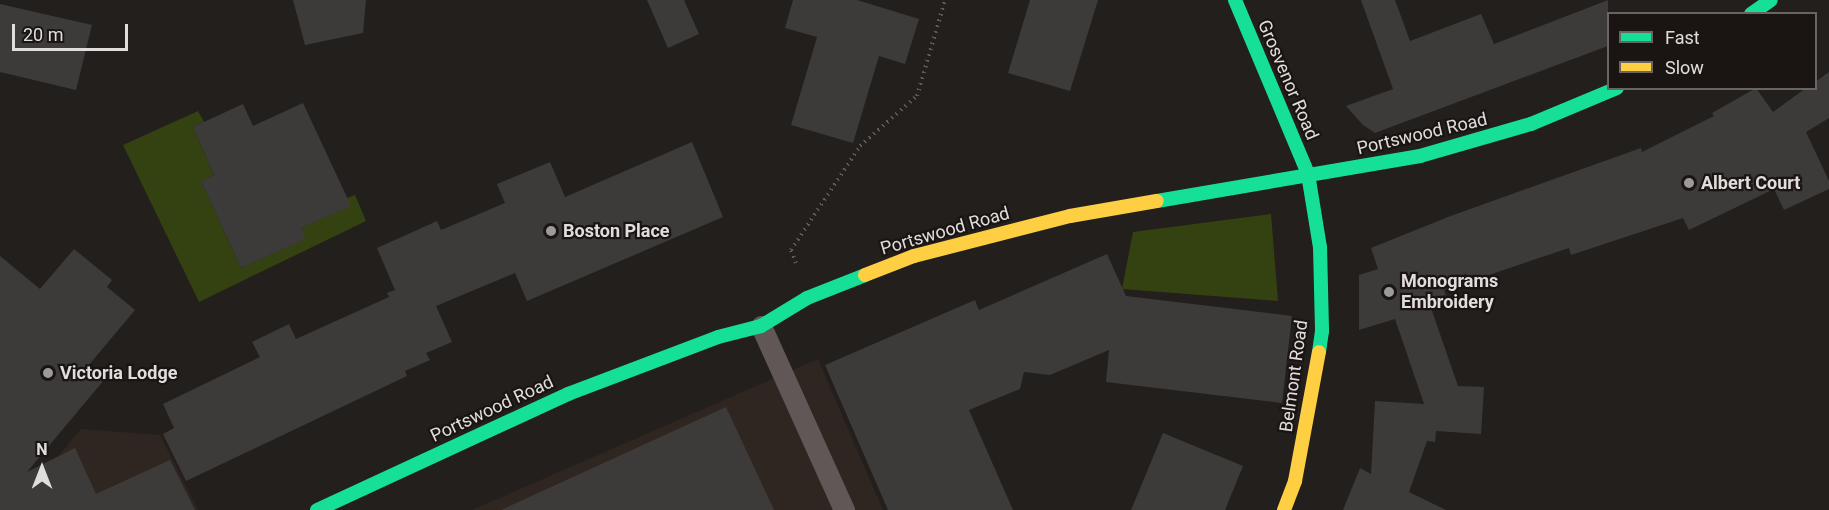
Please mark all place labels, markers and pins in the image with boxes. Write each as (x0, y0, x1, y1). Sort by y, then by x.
place label: Albert Court (1701, 172, 1800, 194)
marker: Albert Court (1682, 176, 1696, 190)
place label: Boston Place (563, 220, 670, 242)
marker: Boston Place (544, 224, 558, 238)
place label: Monograms Embroidery (1401, 271, 1498, 314)
marker: Monograms Embroidery (1382, 285, 1396, 299)
place label: Victoria Lodge (60, 362, 177, 384)
marker: Victoria Lodge (41, 366, 55, 380)

